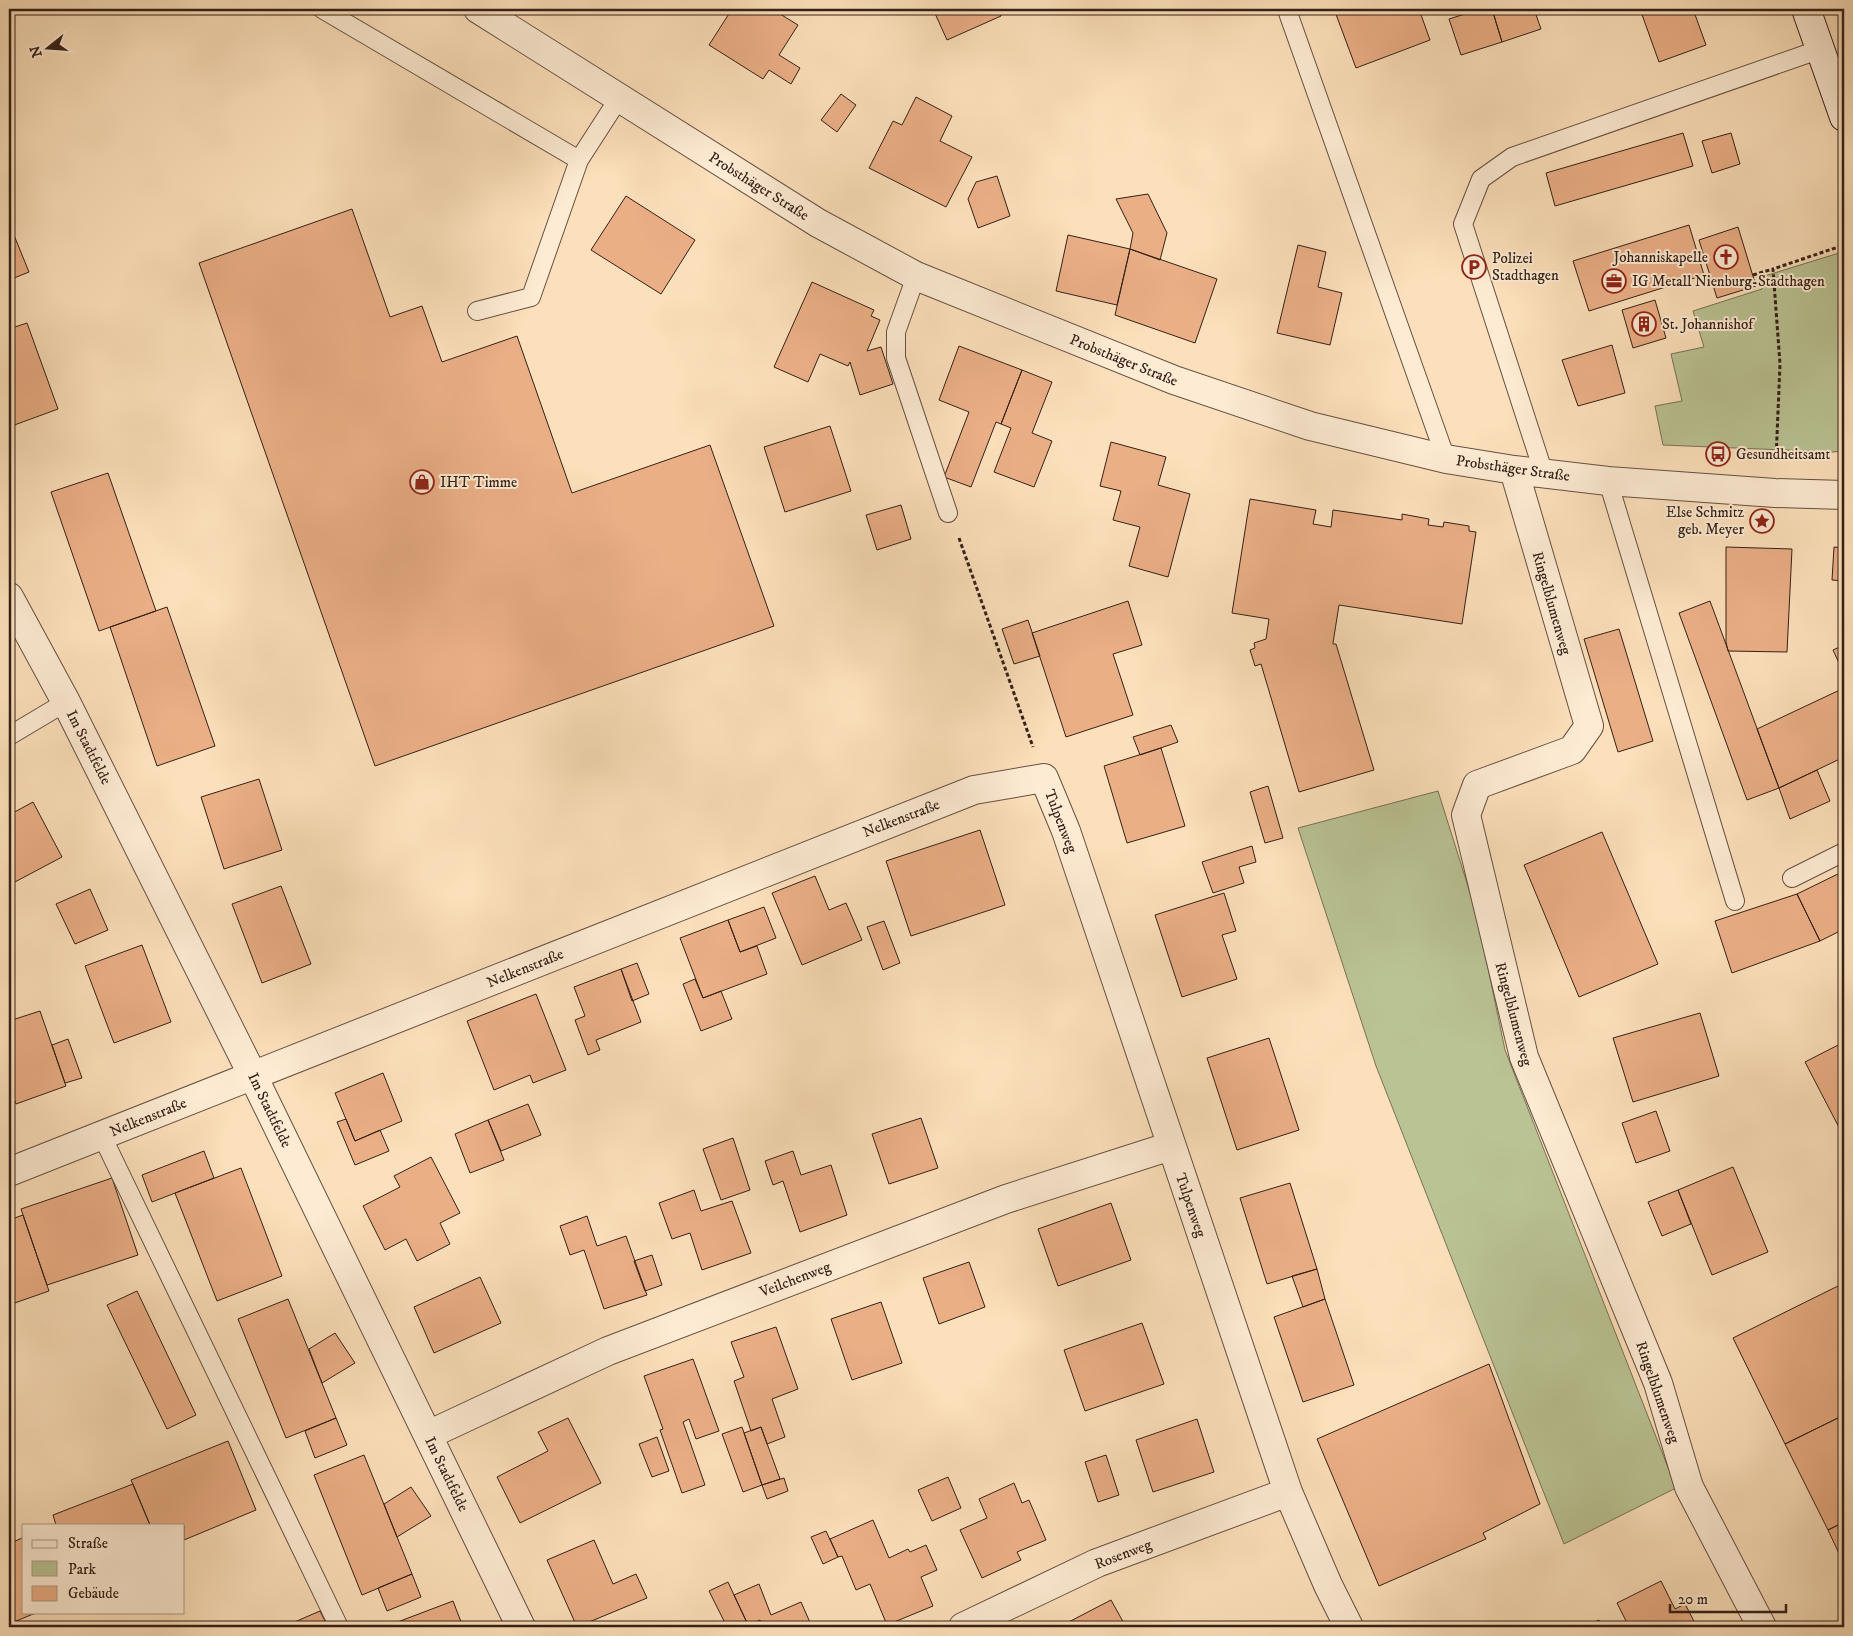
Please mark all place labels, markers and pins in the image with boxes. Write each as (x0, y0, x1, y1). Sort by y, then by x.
church icon: Johanniskapelle (1713, 244, 1739, 270)
place label: Johanniskapelle (1612, 248, 1708, 267)
place label: Polizei Stadthagen (1492, 249, 1559, 285)
parking icon: Polizei Stadthagen (1461, 254, 1487, 280)
office icon: IG Metall Nienburg-Stadthagen (1601, 268, 1627, 294)
place label: IG Metall Nienburg-Stadthagen (1632, 272, 1825, 291)
building icon: St. Johannishof (1631, 311, 1657, 337)
place label: St. Johannishof (1662, 315, 1755, 334)
bus stop icon: Gesundheitsamt (1705, 441, 1731, 467)
place label: Gesundheitsamt (1736, 445, 1830, 464)
shop icon: IHT Timme (409, 469, 435, 495)
place label: IHT Timme (440, 473, 517, 492)
place label: Else Schmitz geb. Meyer (1666, 503, 1744, 539)
place icon: Else Schmitz geb. Meyer (1749, 508, 1775, 534)

